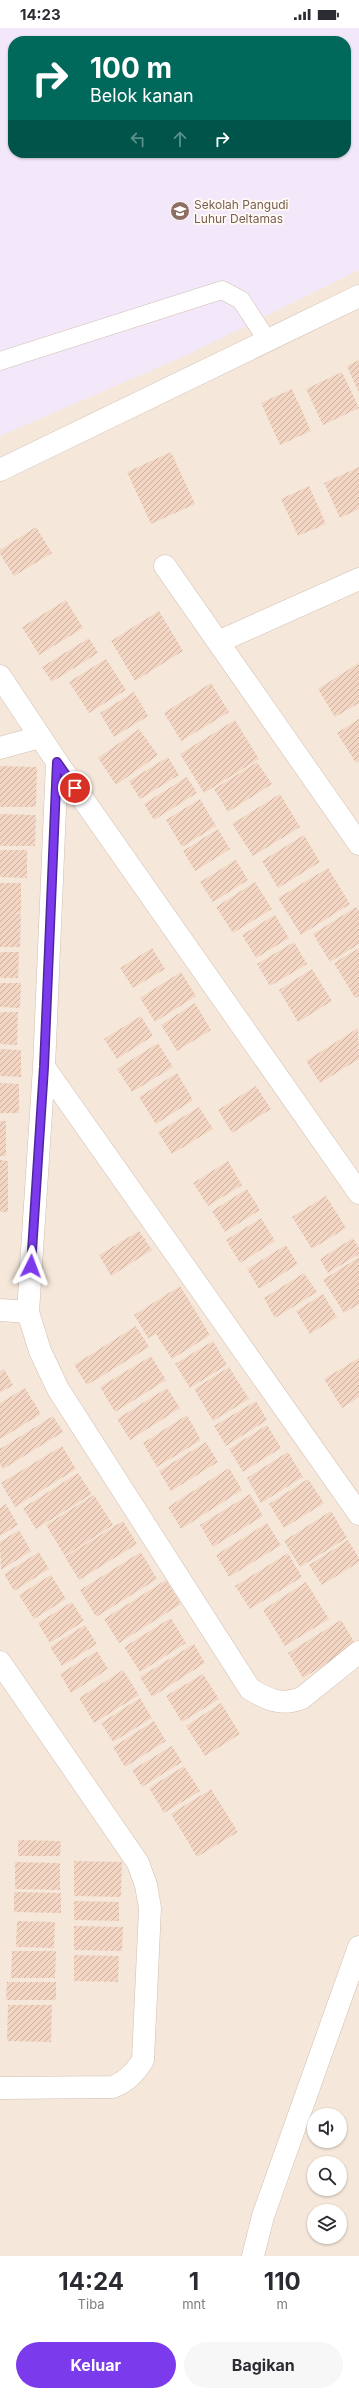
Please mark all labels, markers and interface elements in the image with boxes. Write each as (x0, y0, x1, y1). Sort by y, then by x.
text: 14:23 (20, 5, 61, 24)
text: 100 m (90, 51, 172, 85)
icon: right (24, 52, 76, 104)
text: Belok kanan (90, 85, 194, 106)
icon: left (127, 128, 149, 150)
icon: ahead (169, 128, 191, 150)
icon: right (211, 128, 233, 150)
place label: Sekolah Pangudi Luhur Deltamas (194, 197, 289, 226)
school or university icon: Sekolah Pangudi Luhur Deltamas (169, 200, 191, 222)
pin (58, 771, 92, 805)
icon: arrive (64, 777, 86, 799)
position arrow (10, 1245, 52, 1287)
map controls (307, 2108, 347, 2244)
button: sound (307, 2108, 347, 2148)
button: search (307, 2156, 347, 2196)
button: layers (307, 2204, 347, 2244)
text: 14:24 (58, 2267, 124, 2296)
text: 1 (189, 2267, 199, 2296)
text: 110 (264, 2267, 301, 2296)
text: Tiba (78, 2296, 105, 2312)
text: mnt (182, 2296, 206, 2312)
text: m (277, 2296, 288, 2312)
button: Keluar (16, 2342, 176, 2388)
button: Bagikan (184, 2342, 343, 2388)

